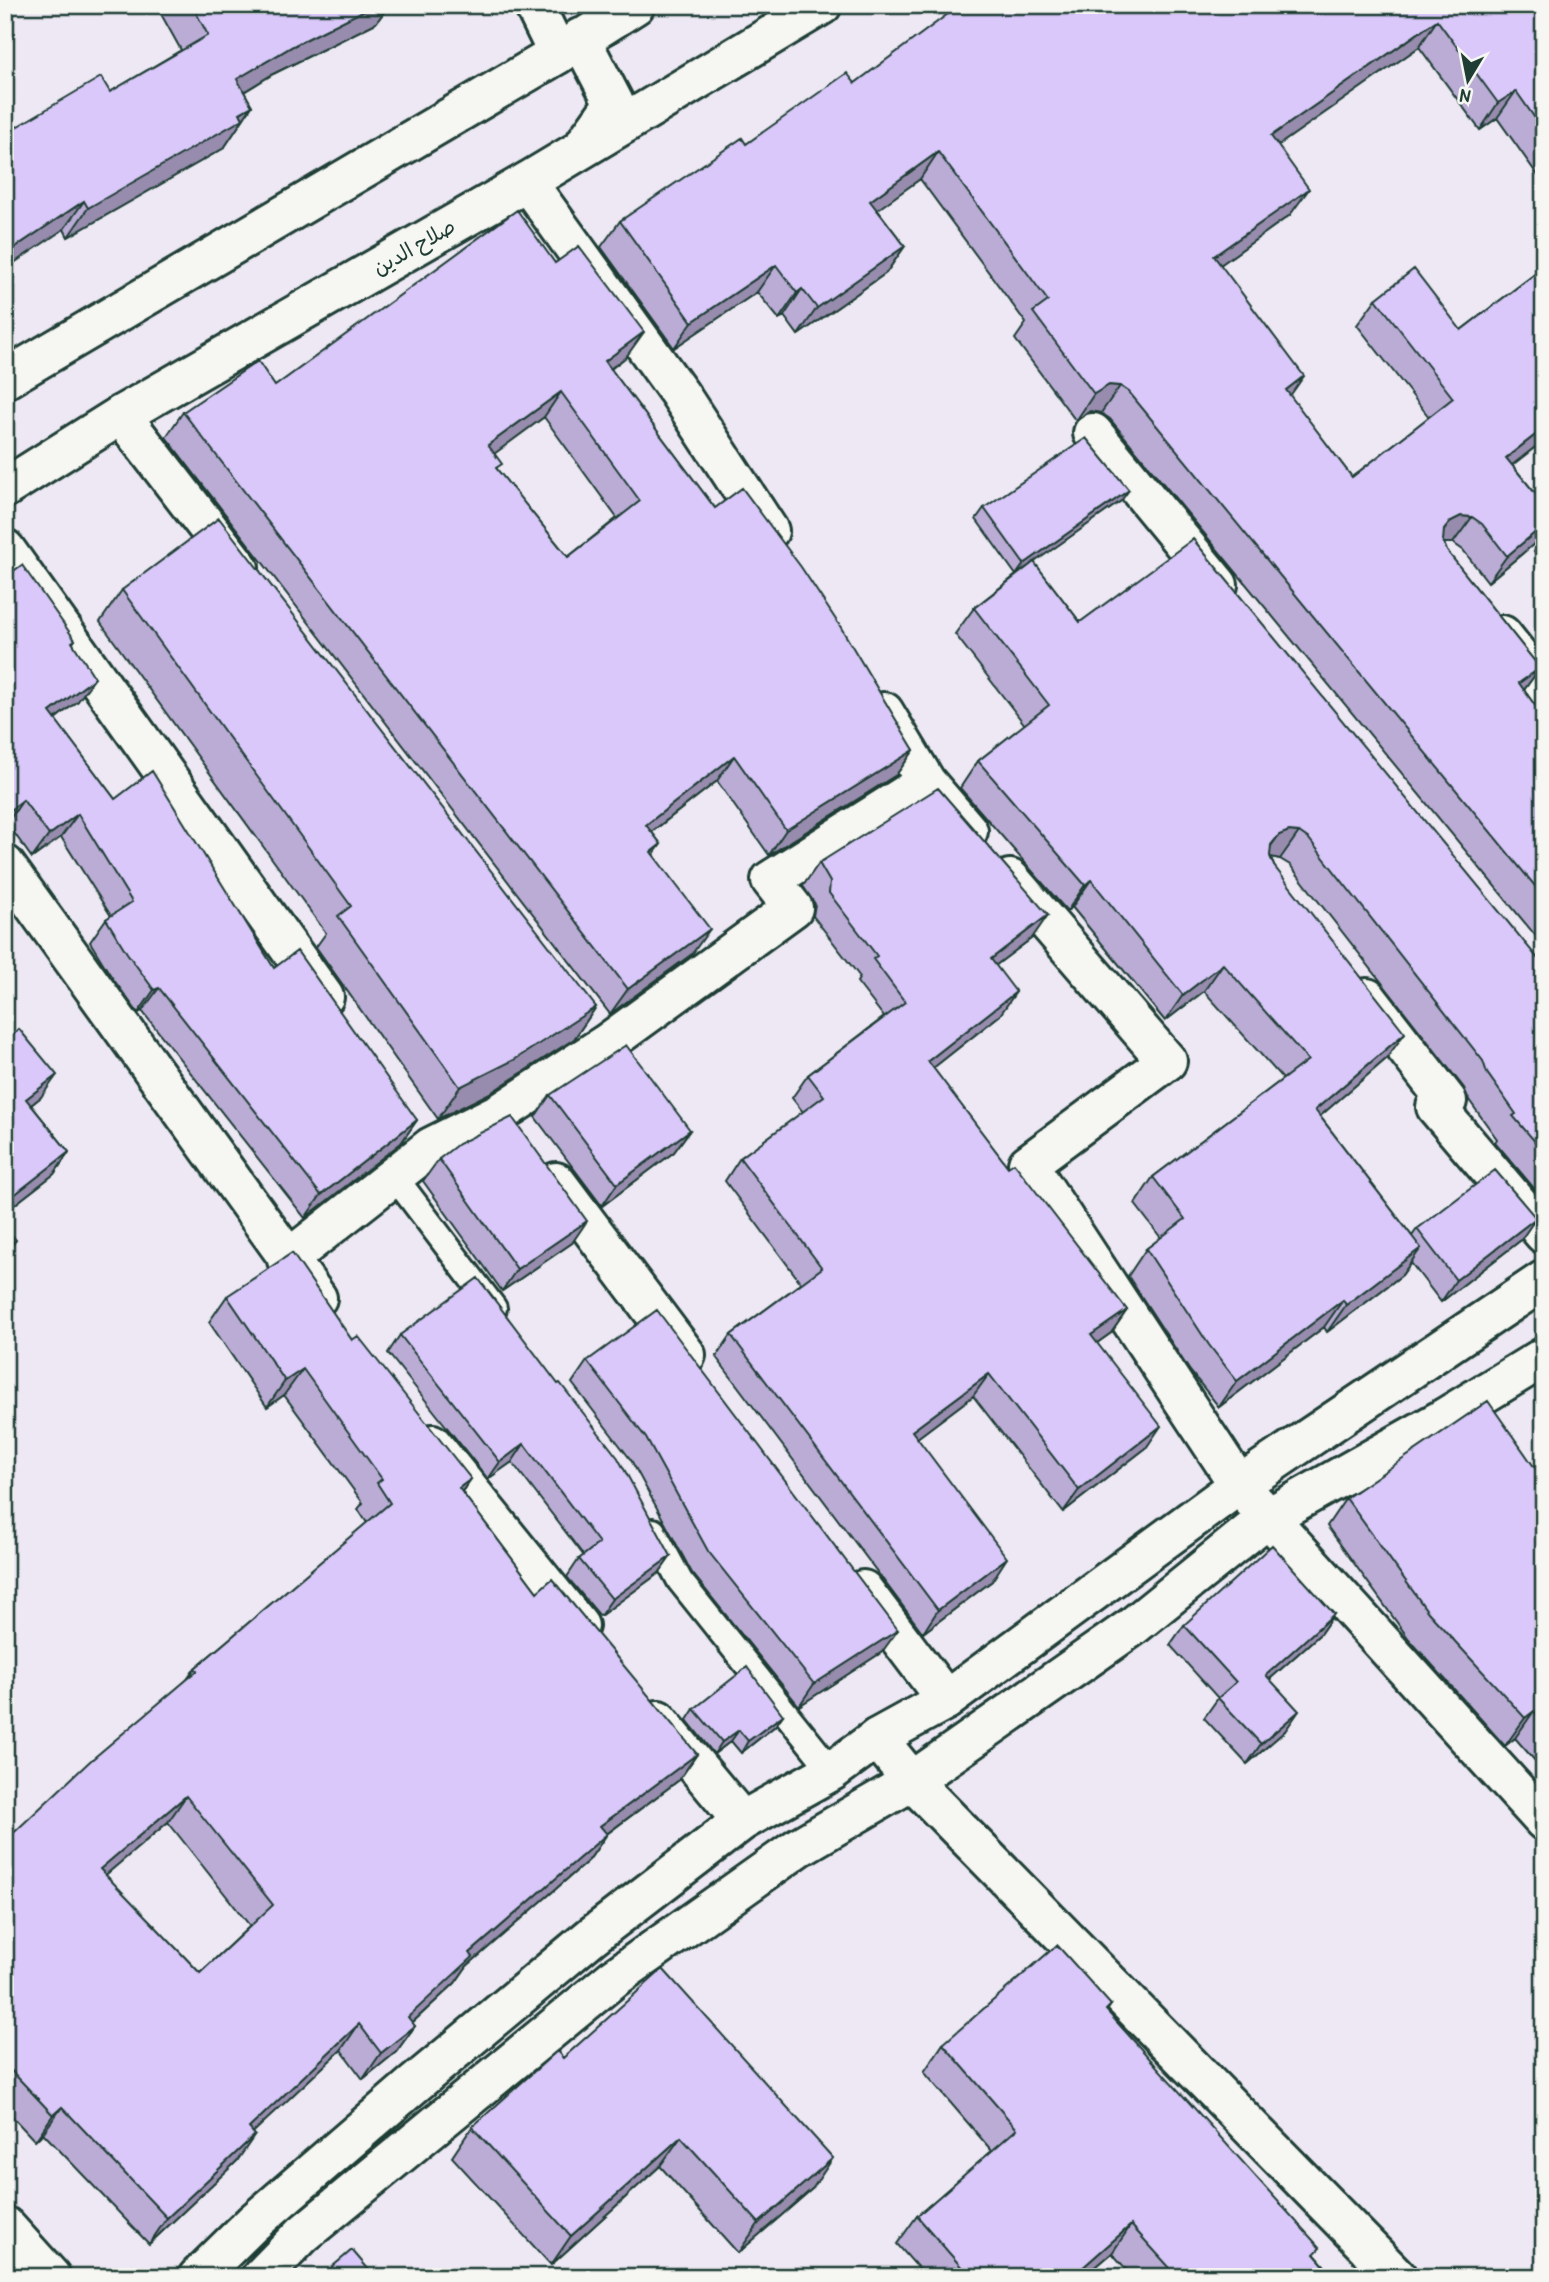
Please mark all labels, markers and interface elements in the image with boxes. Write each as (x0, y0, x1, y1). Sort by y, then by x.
north arrow (1434, 46, 1504, 116)
text: N (1458, 83, 1472, 110)
street label: صلاح الدين (367, 211, 460, 282)

